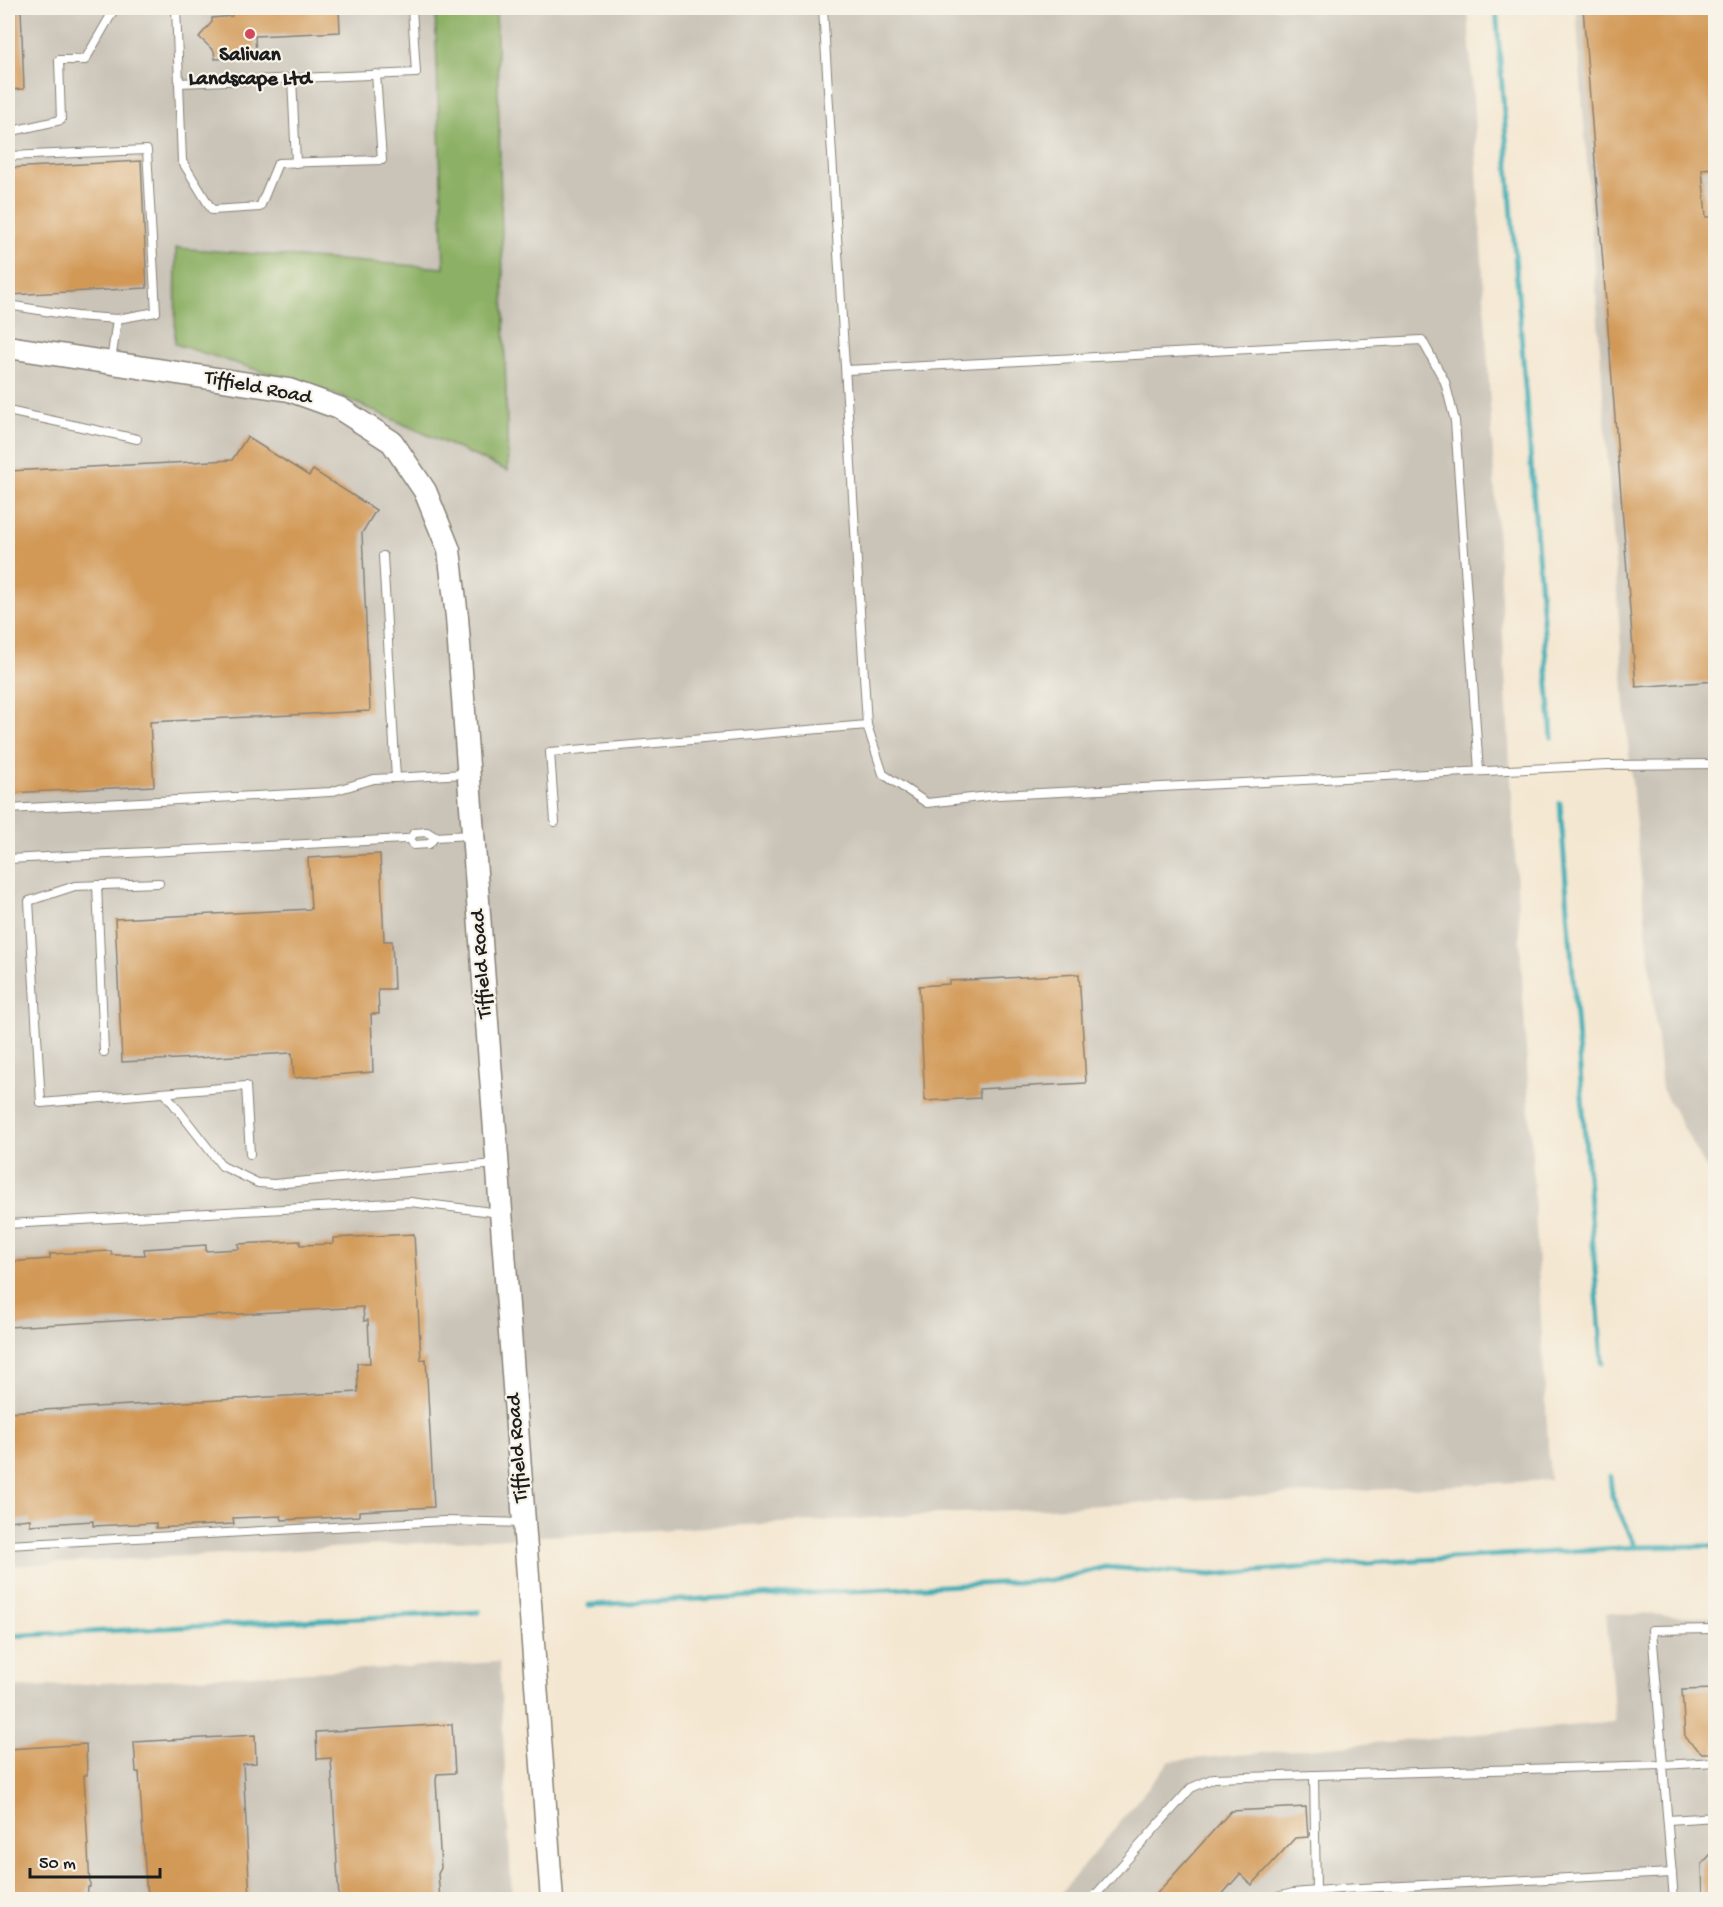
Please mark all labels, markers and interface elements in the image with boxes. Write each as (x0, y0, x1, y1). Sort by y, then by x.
marker: Salivan Landscape Ltd (243, 27, 257, 41)
place label: Salivan Landscape Ltd (189, 44, 314, 93)
street label: Tiffield Road (201, 366, 315, 412)
street label: Tiffield Road (467, 907, 499, 1020)
street label: Tiffield Road (503, 1391, 535, 1504)
scale bar (30, 1841, 160, 1879)
text: 50 m (39, 1854, 76, 1875)

